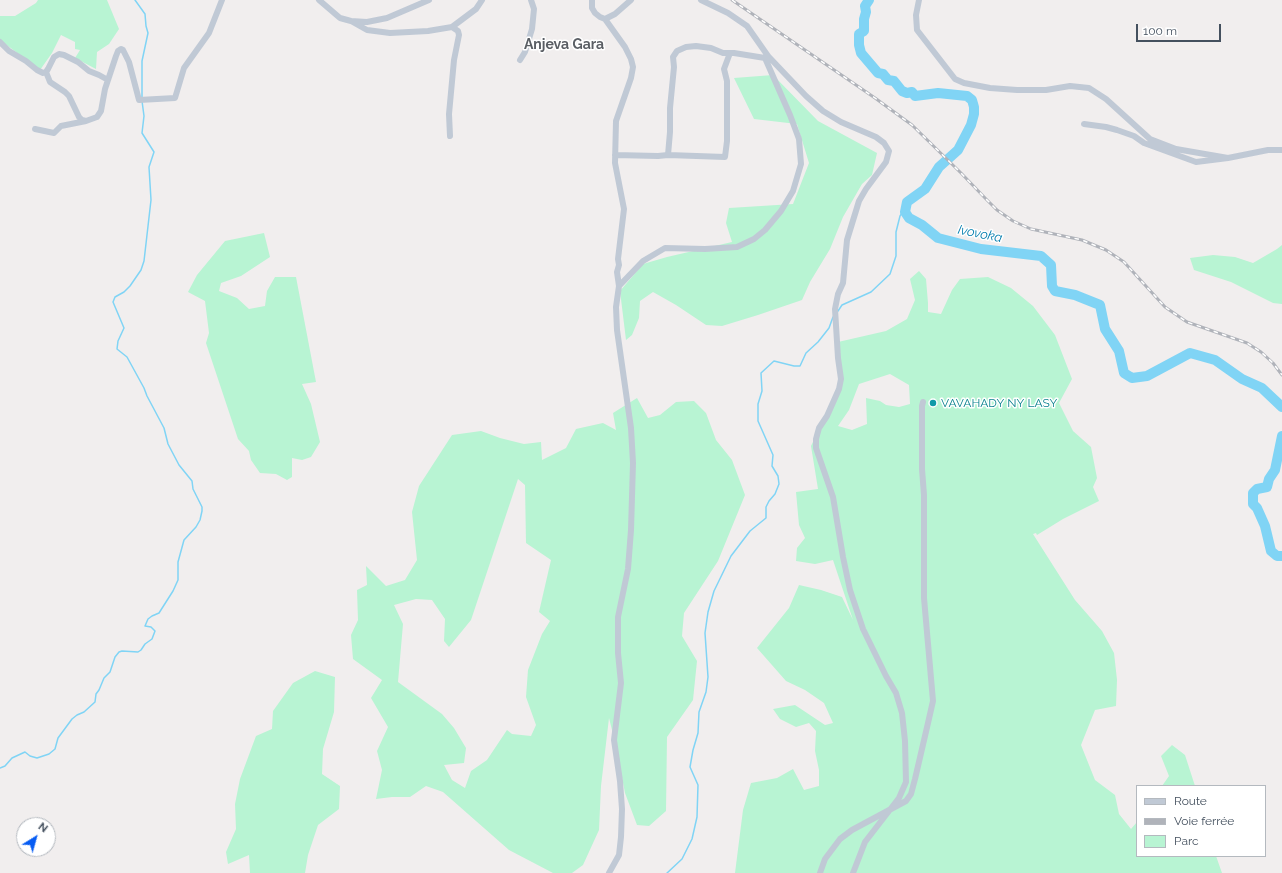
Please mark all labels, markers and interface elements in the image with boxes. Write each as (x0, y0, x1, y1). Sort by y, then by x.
scale bar (1138, 16, 1223, 42)
text: 100 m (1143, 24, 1177, 38)
district label: Anjeva Gara (524, 37, 604, 53)
water label: Ivovoka (956, 222, 1004, 246)
place label: VAVAHADY NY LASY (941, 396, 1057, 410)
marker: VAVAHADY NY LASY (928, 398, 938, 408)
legend (1136, 785, 1266, 857)
text: Route (1174, 794, 1207, 808)
text: Voie ferrée (1174, 814, 1234, 828)
north arrow (16, 817, 56, 857)
text: N (36, 820, 50, 836)
text: Parc (1174, 834, 1199, 848)

